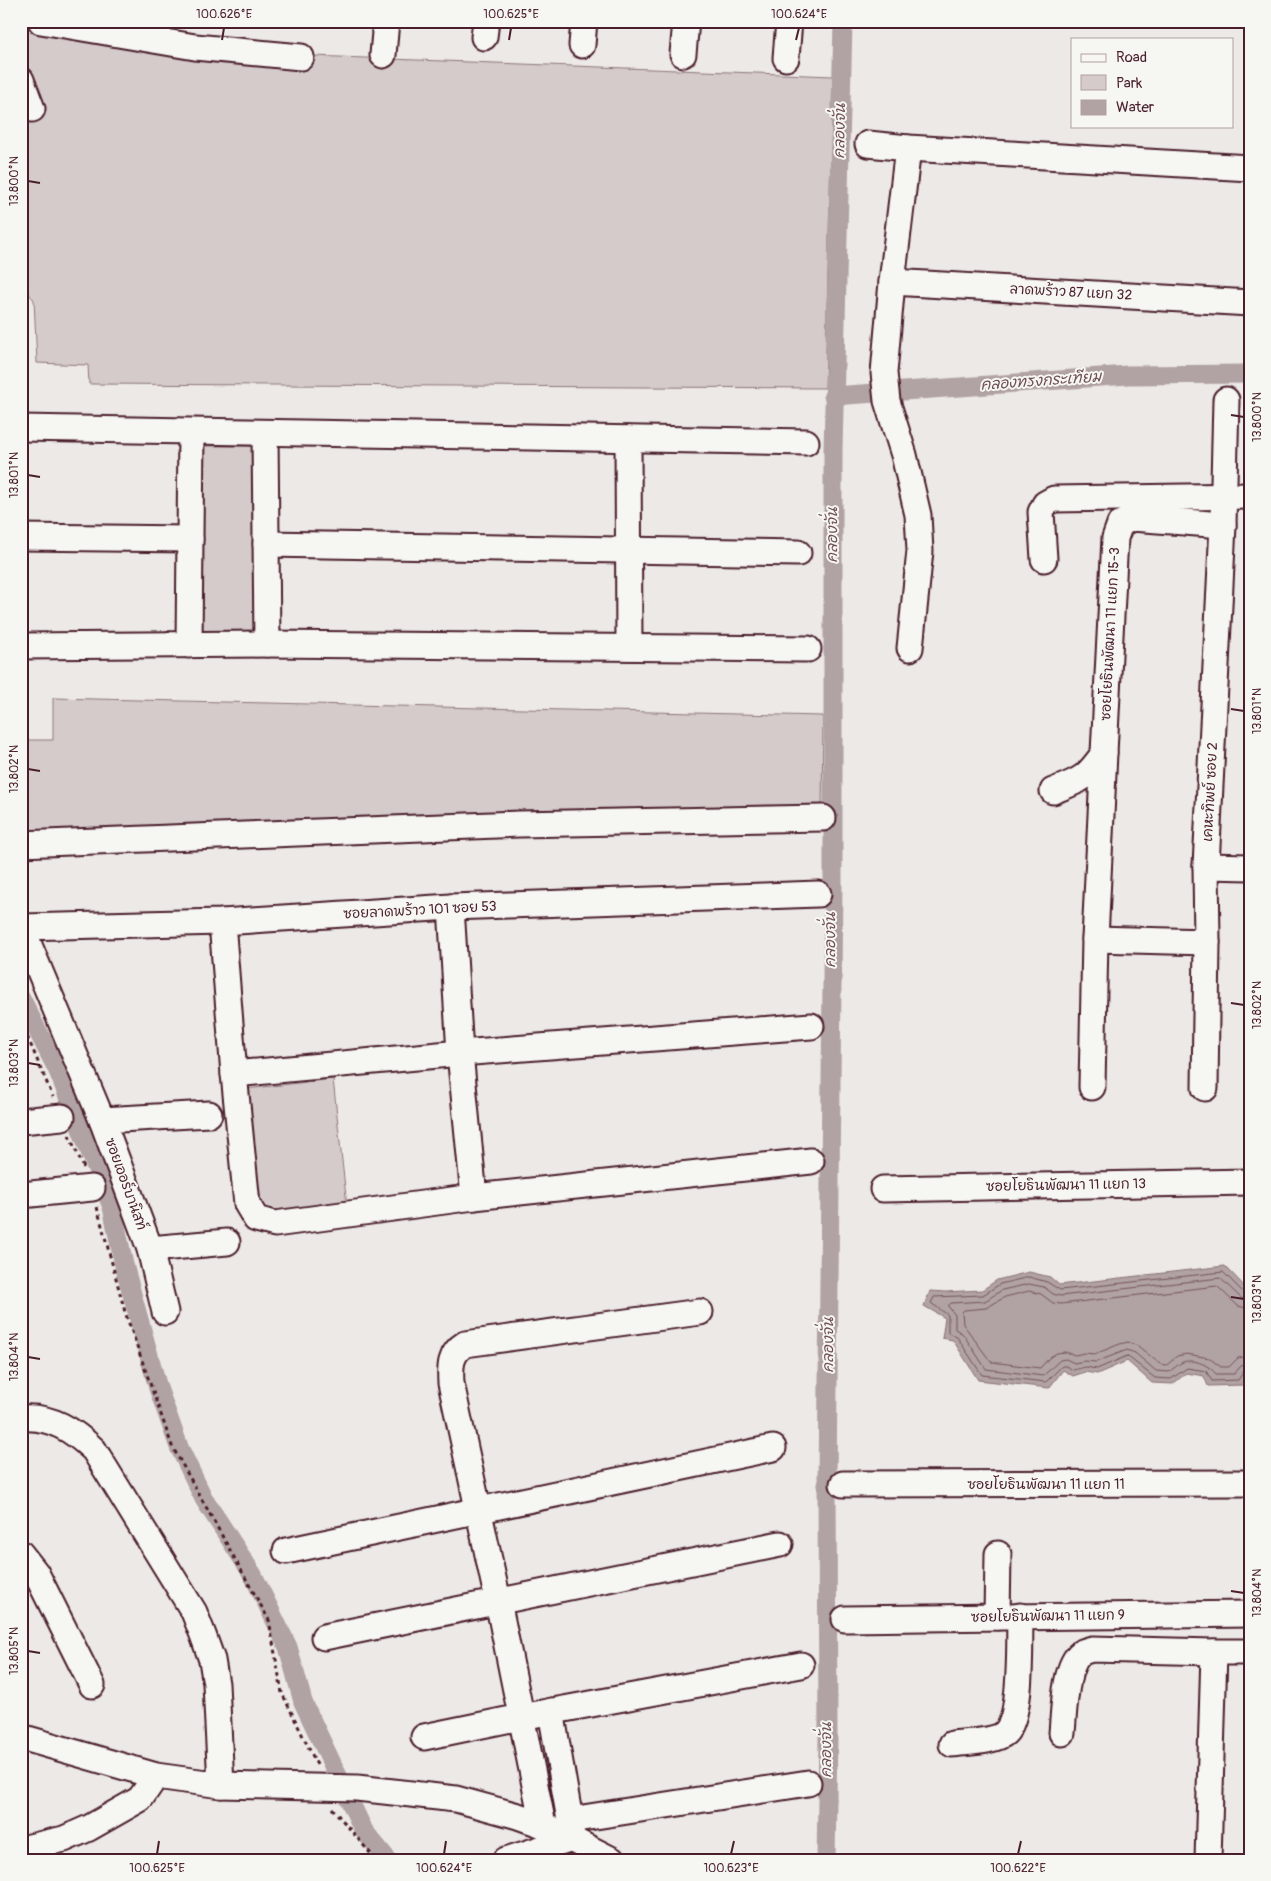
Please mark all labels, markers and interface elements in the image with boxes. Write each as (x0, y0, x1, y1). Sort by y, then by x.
text: 100.626°E (196, 7, 252, 22)
text: 100.625°E (483, 7, 539, 22)
text: 100.624°E (771, 7, 827, 22)
legend (1071, 38, 1234, 128)
text: Road (1116, 48, 1147, 67)
text: Park (1116, 74, 1143, 93)
text: Water (1116, 98, 1155, 117)
water label: คลองจั่น (826, 103, 850, 159)
text: 13.800°N (7, 156, 22, 206)
street label: ลาดพร้าว 87 แยก 32 (1009, 280, 1133, 304)
water label: คลองทรงกระเทียม (980, 366, 1103, 395)
text: 13.800°N (1250, 392, 1265, 442)
text: 13.801°N (7, 452, 22, 498)
water label: คลองจั่น (818, 507, 842, 563)
street label: ซอยโยธินพัฒนา 11 แยก 15-3 (1096, 547, 1123, 721)
text: 13.801°N (1250, 688, 1265, 734)
street label: เคหะทิพย์ ซอย 2 (1198, 741, 1221, 842)
text: 13.802°N (7, 745, 22, 793)
street label: ซอยลาดพร้าว 101 ซอย 53 (343, 897, 497, 923)
water label: คลองจั่น (816, 912, 840, 968)
text: 13.802°N (1250, 981, 1265, 1029)
text: 13.803°N (7, 1039, 22, 1087)
street label: ซอยเออร์บานิสท์ (101, 1135, 152, 1233)
street label: ซอยโยธินพัฒนา 11 แยก 13 (986, 1174, 1146, 1195)
text: 13.803°N (1250, 1275, 1265, 1323)
water label: คลองจั่น (814, 1317, 838, 1373)
text: 13.804°N (7, 1333, 22, 1381)
street label: ซอยโยธินพัฒนา 11 แยก 11 (967, 1475, 1125, 1493)
text: 13.804°N (1250, 1569, 1265, 1617)
street label: ซอยโยธินพัฒนา 11 แยก 9 (971, 1605, 1125, 1626)
text: 13.805°N (7, 1627, 22, 1675)
water label: คลองจั่น (812, 1722, 836, 1778)
text: 100.625°E (129, 1861, 185, 1876)
text: 100.624°E (416, 1861, 472, 1876)
text: 100.623°E (703, 1861, 759, 1876)
text: 100.622°E (990, 1861, 1046, 1876)

